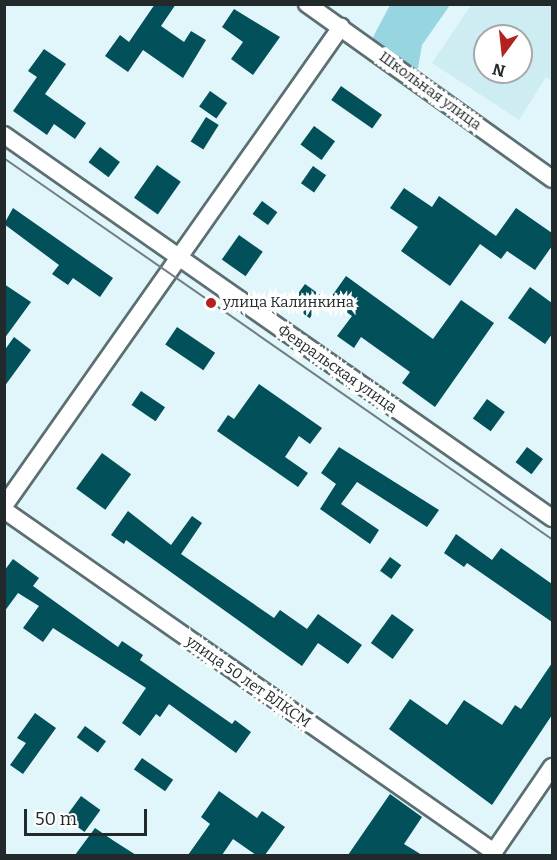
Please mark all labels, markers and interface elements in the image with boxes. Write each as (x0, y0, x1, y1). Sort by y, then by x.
north arrow (473, 24, 533, 84)
street label: Школьная улица (375, 48, 485, 134)
text: N (490, 59, 507, 81)
place label: улица Калинкина (223, 294, 354, 312)
marker: улица Калинкина (204, 296, 218, 310)
street label: Февральская улица (274, 321, 400, 417)
street label: улица 50 лет ВЛКСМ (182, 632, 314, 732)
scale bar (27, 797, 150, 835)
text: 50 m (35, 808, 77, 830)

